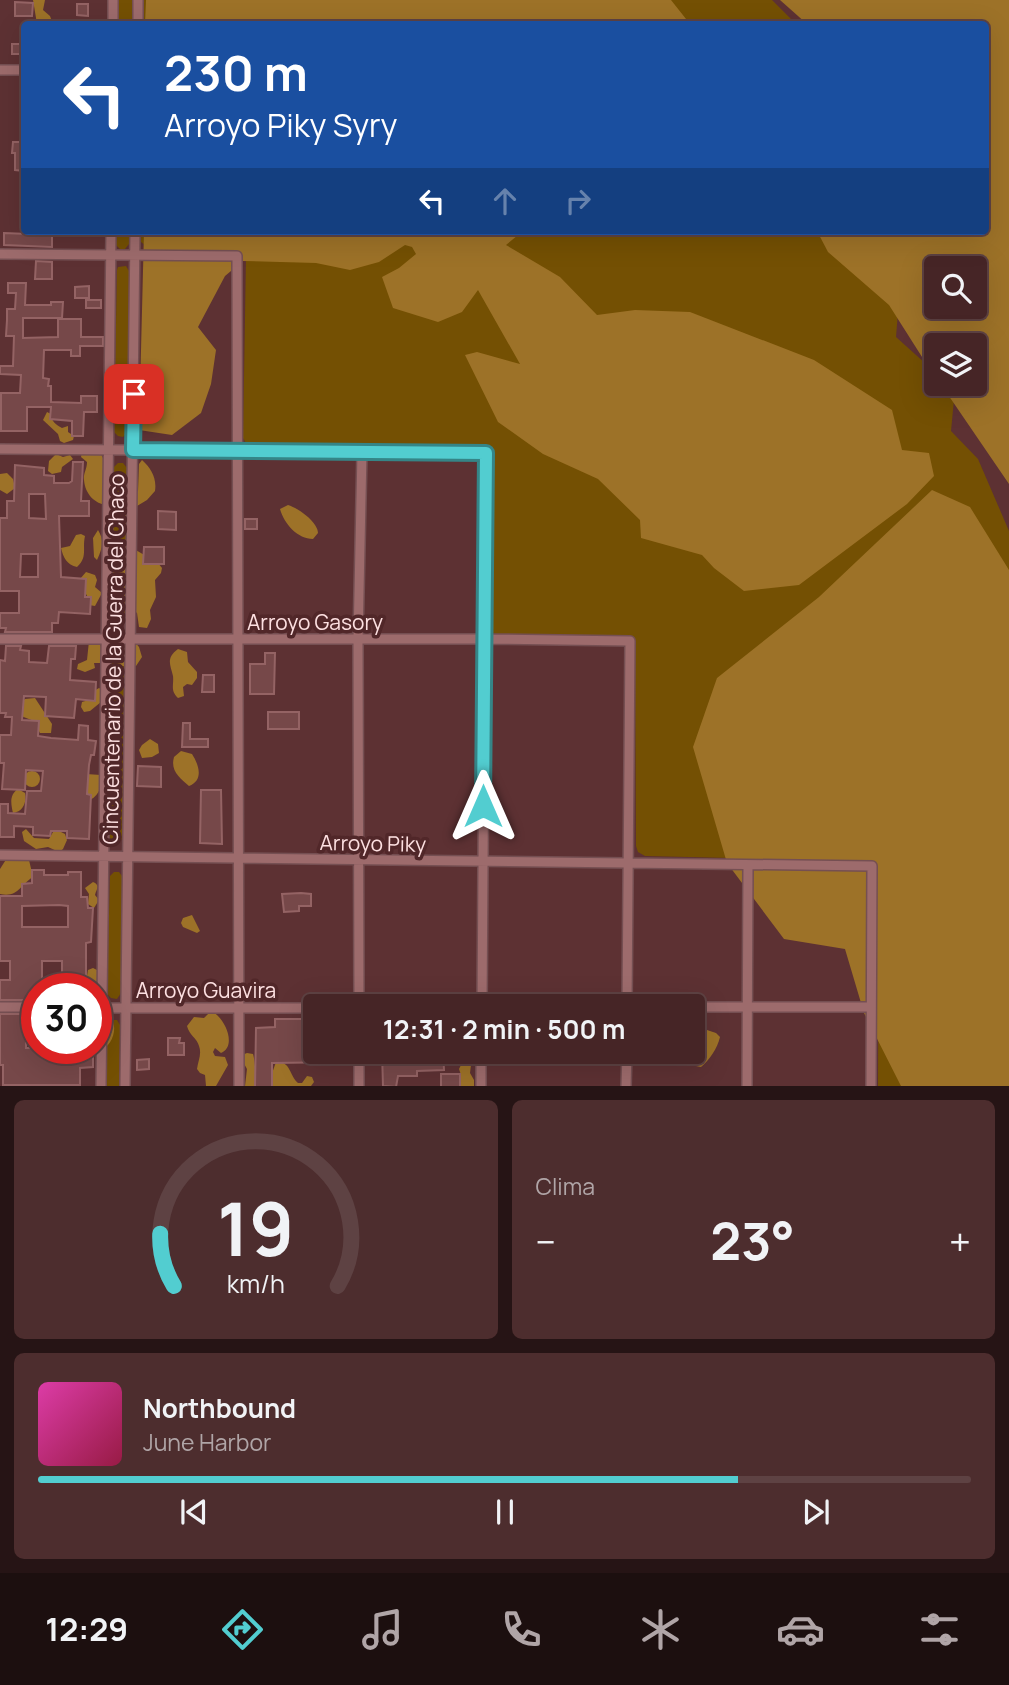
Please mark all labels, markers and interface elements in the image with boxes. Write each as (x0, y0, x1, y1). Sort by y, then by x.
text: 230 m (164, 39, 308, 106)
icon: left (49, 49, 140, 140)
text: Arroyo Piky Syry (164, 103, 397, 147)
icon: left (413, 182, 451, 220)
icon: ahead (486, 182, 524, 220)
icon: right (559, 182, 597, 220)
map controls (924, 256, 987, 396)
button: search (924, 256, 987, 319)
button: layers (924, 333, 987, 396)
pin (104, 364, 164, 424)
icon: arrive (115, 375, 153, 413)
street label: Cincuentenario de la Guerra del Chaco (96, 473, 130, 845)
street label: Arroyo Gasory (247, 608, 383, 636)
position arrow (446, 769, 520, 843)
street label: Arroyo Piky (319, 828, 427, 858)
speed limit sign: 30 (21, 973, 112, 1064)
street label: Arroyo Guavira (136, 976, 276, 1004)
text: 12:31 · 2 min · 500 m (383, 1011, 625, 1047)
text: Clima (536, 1170, 595, 1202)
text: 19 (217, 1178, 294, 1278)
text: 23° (710, 1205, 795, 1276)
text: − (536, 1215, 556, 1267)
text: + (949, 1215, 971, 1267)
text: km/h (227, 1265, 285, 1300)
text: Northbound (143, 1390, 296, 1426)
text: June Harbor (143, 1426, 271, 1458)
icon: previous (175, 1493, 213, 1531)
icon: pause (486, 1493, 524, 1531)
icon: next (797, 1493, 835, 1531)
icon: directions (218, 1605, 267, 1654)
icon: music (358, 1605, 407, 1654)
icon: phone (497, 1605, 546, 1654)
icon: climate (636, 1605, 685, 1654)
icon: car (776, 1605, 825, 1654)
icon: filters (915, 1605, 964, 1654)
text: 12:29 (45, 1607, 128, 1651)

